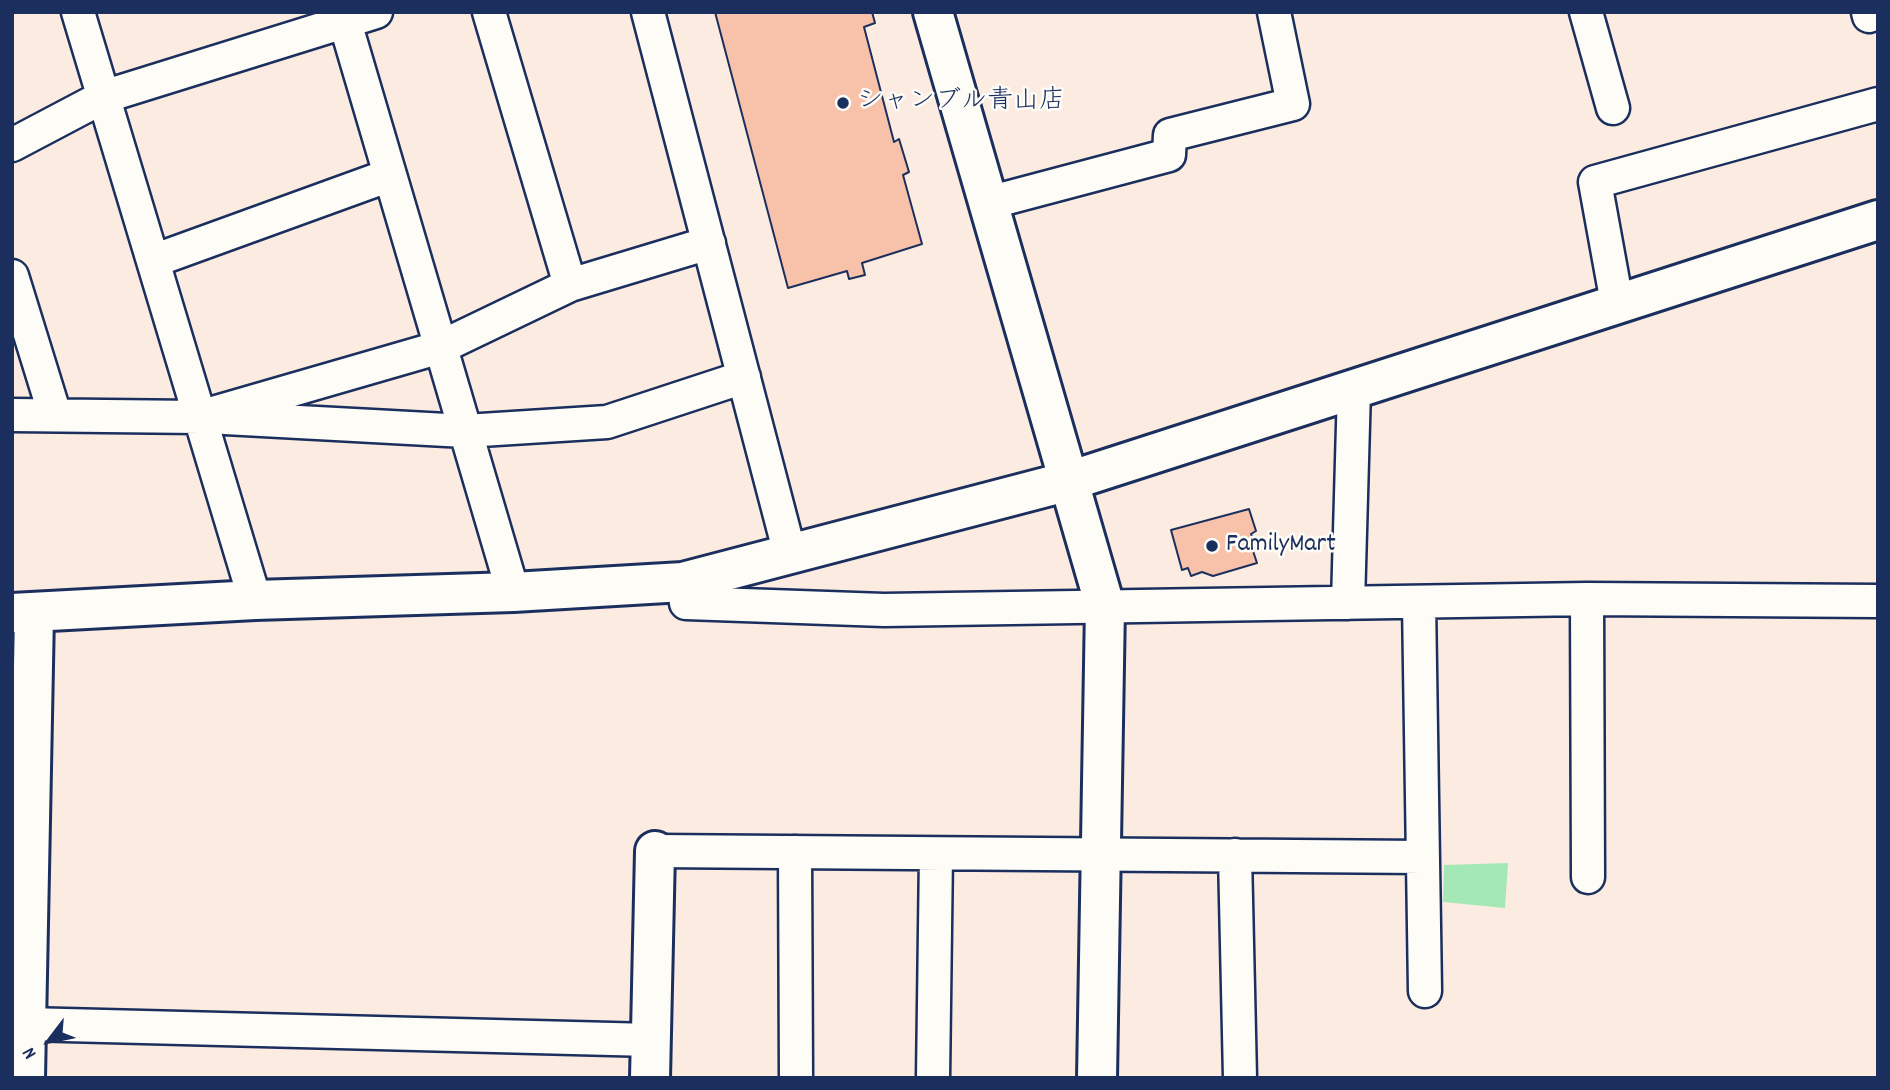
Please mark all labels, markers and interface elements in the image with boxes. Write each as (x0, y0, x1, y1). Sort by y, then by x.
place label: シャンブル青山店 (857, 87, 1065, 119)
marker: シャンブル青山店 (835, 95, 851, 111)
place label: FamilyMart (1226, 530, 1336, 562)
marker: FamilyMart (1204, 538, 1220, 554)
north arrow (14, 1006, 84, 1076)
text: N (17, 1041, 45, 1064)

